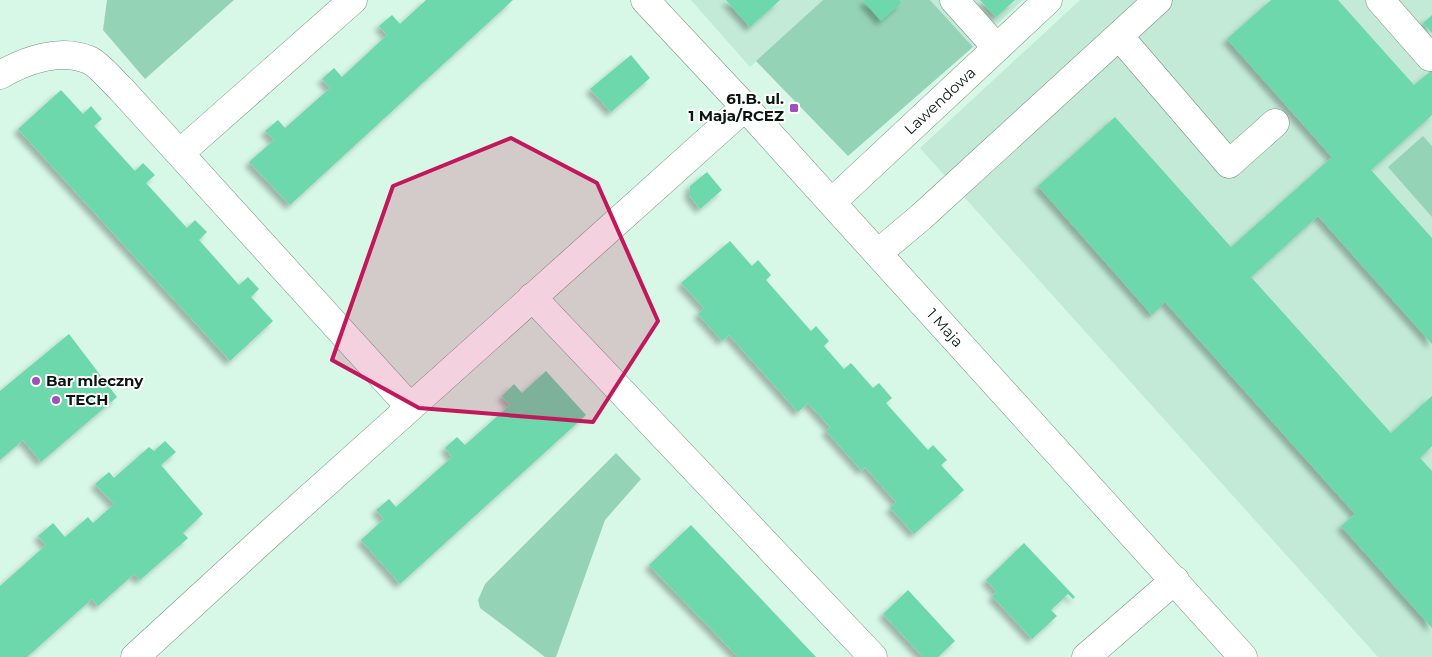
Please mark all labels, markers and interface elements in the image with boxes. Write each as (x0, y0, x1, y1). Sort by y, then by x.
street label: Lawendowa (900, 63, 979, 139)
place label: 61.B. ul. 1 Maja/RCEZ (689, 89, 784, 125)
marker: 61.B. ul. 1 Maja/RCEZ (788, 102, 800, 114)
street label: 1 Maja (923, 304, 968, 351)
place label: Bar mleczny (46, 371, 144, 390)
marker: Bar mleczny (30, 375, 42, 387)
place label: TECH (66, 390, 108, 409)
marker: TECH (50, 394, 62, 406)

